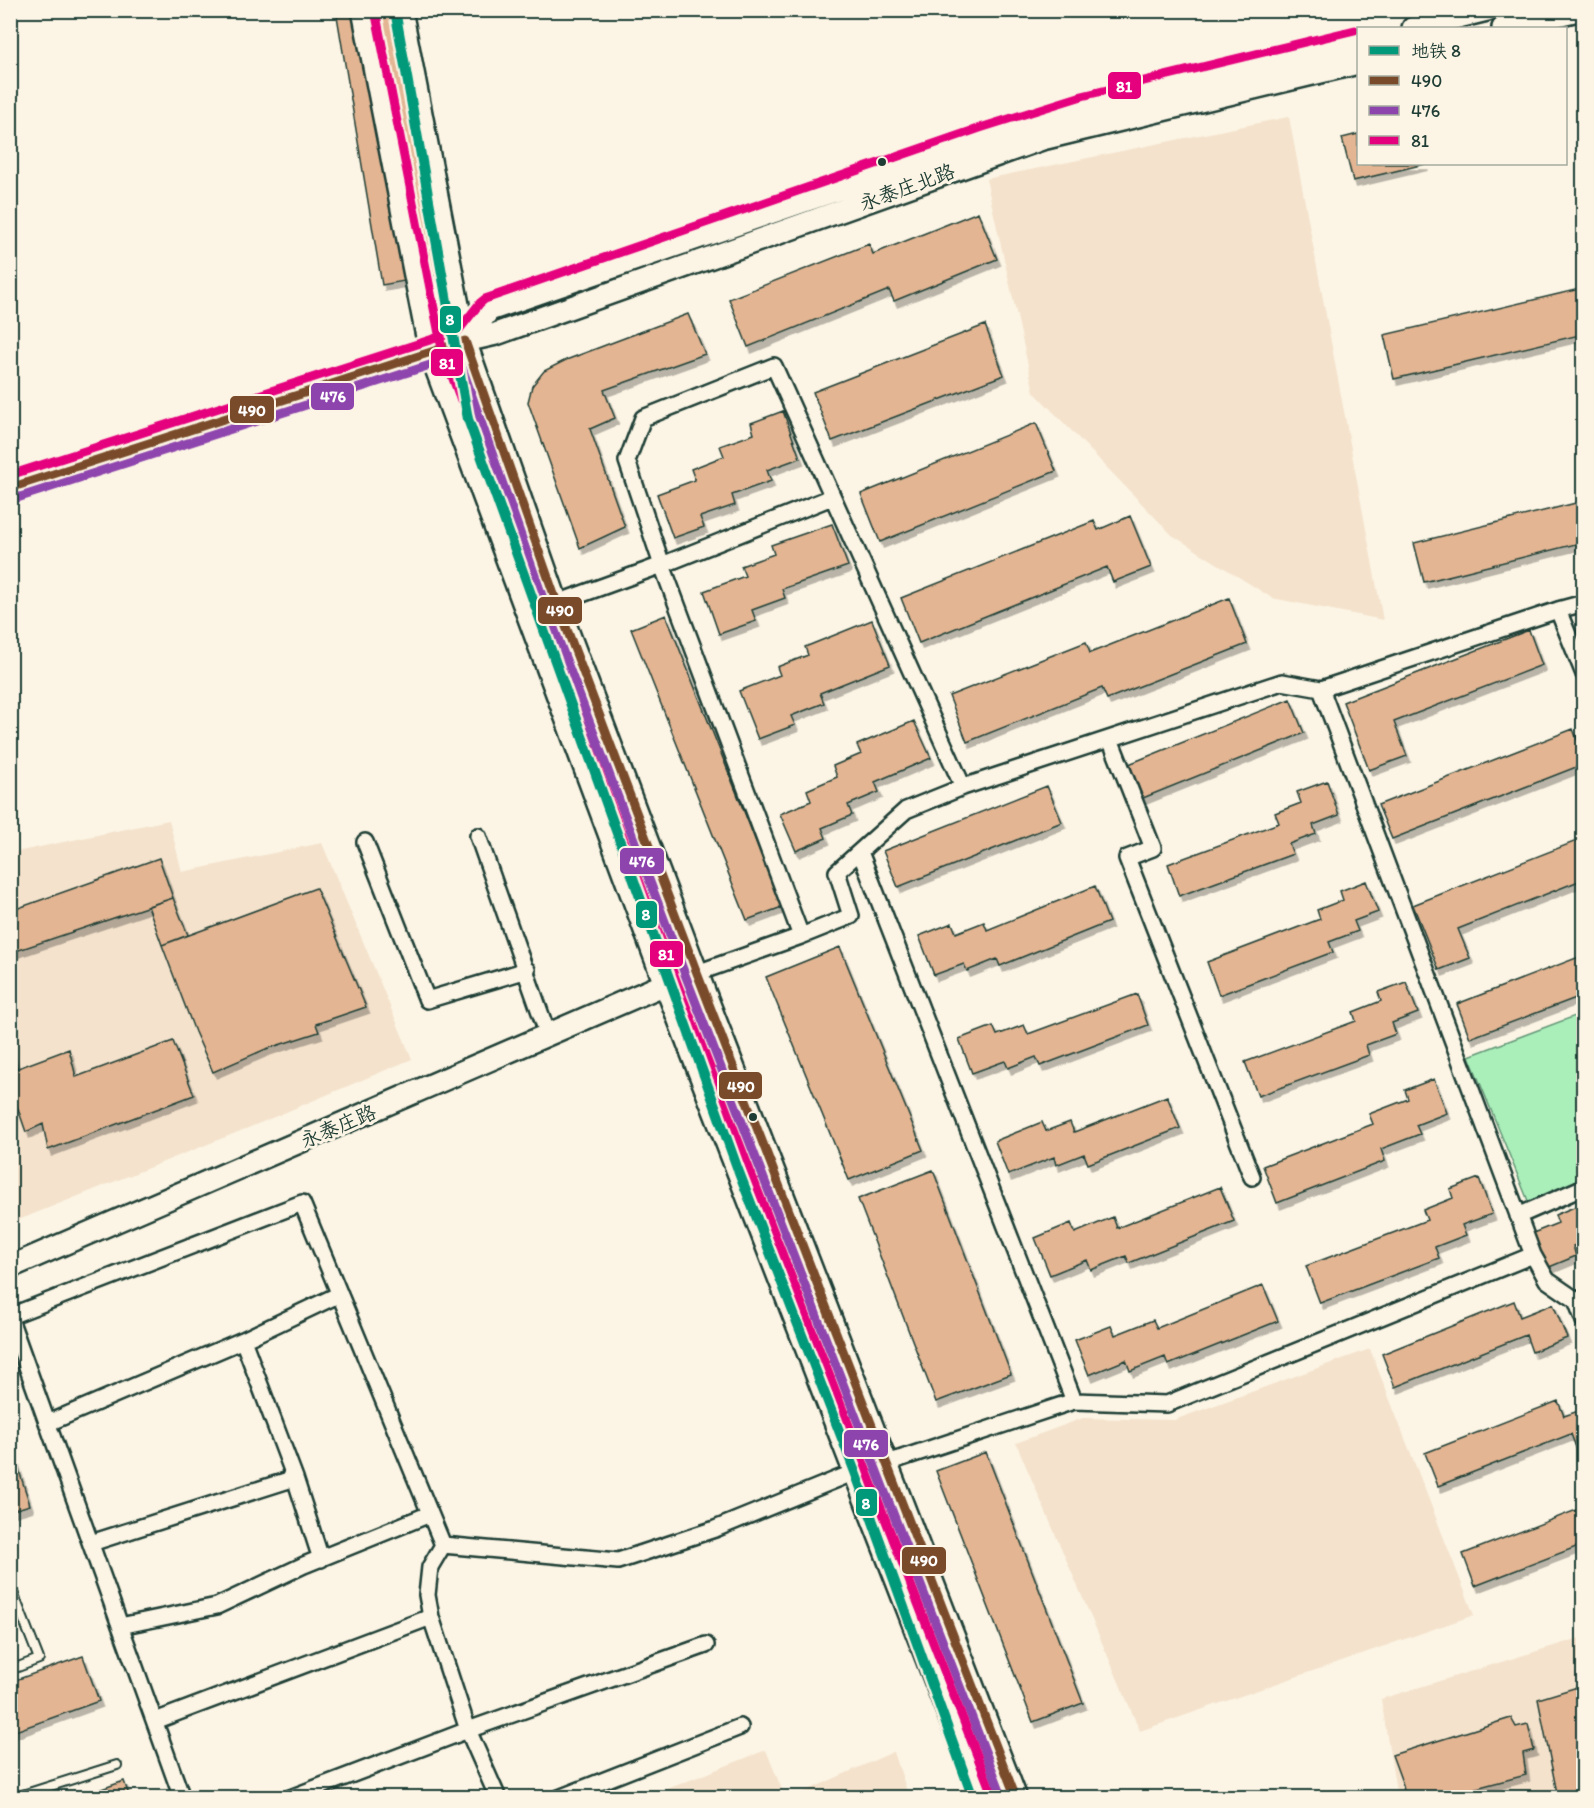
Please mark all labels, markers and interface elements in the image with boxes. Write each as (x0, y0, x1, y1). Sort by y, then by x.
legend (1357, 27, 1567, 165)
text: 地铁 8 (1411, 40, 1461, 62)
text: 490 (1411, 70, 1442, 92)
line badge: 81 (1107, 71, 1142, 100)
text: 81 (1116, 77, 1133, 96)
text: 476 (1411, 100, 1440, 122)
text: 81 (1411, 130, 1429, 152)
unlabelled marker (876, 156, 888, 168)
street label: 永泰庄北路 (856, 158, 959, 215)
line badge: 8 (439, 305, 462, 334)
text: 8 (446, 310, 455, 329)
line badge: 81 (430, 348, 464, 377)
text: 81 (439, 354, 456, 373)
line badge: 476 (310, 382, 355, 411)
text: 476 (320, 387, 347, 406)
line badge: 490 (229, 395, 275, 424)
text: 490 (238, 401, 266, 420)
line badge: 490 (537, 596, 583, 625)
text: 490 (546, 601, 574, 620)
line badge: 476 (619, 847, 665, 875)
text: 476 (629, 852, 656, 871)
line badge: 8 (635, 900, 658, 929)
text: 8 (642, 905, 651, 924)
line badge: 81 (649, 940, 684, 968)
text: 81 (658, 945, 675, 964)
line badge: 490 (718, 1071, 763, 1100)
text: 490 (727, 1077, 755, 1096)
street label: 永泰庄路 (296, 1099, 380, 1153)
unlabelled marker (747, 1111, 759, 1123)
line badge: 476 (843, 1429, 889, 1458)
text: 476 (853, 1435, 880, 1454)
line badge: 8 (855, 1488, 878, 1517)
text: 8 (862, 1494, 871, 1513)
line badge: 490 (901, 1546, 947, 1575)
text: 490 (910, 1551, 938, 1570)

